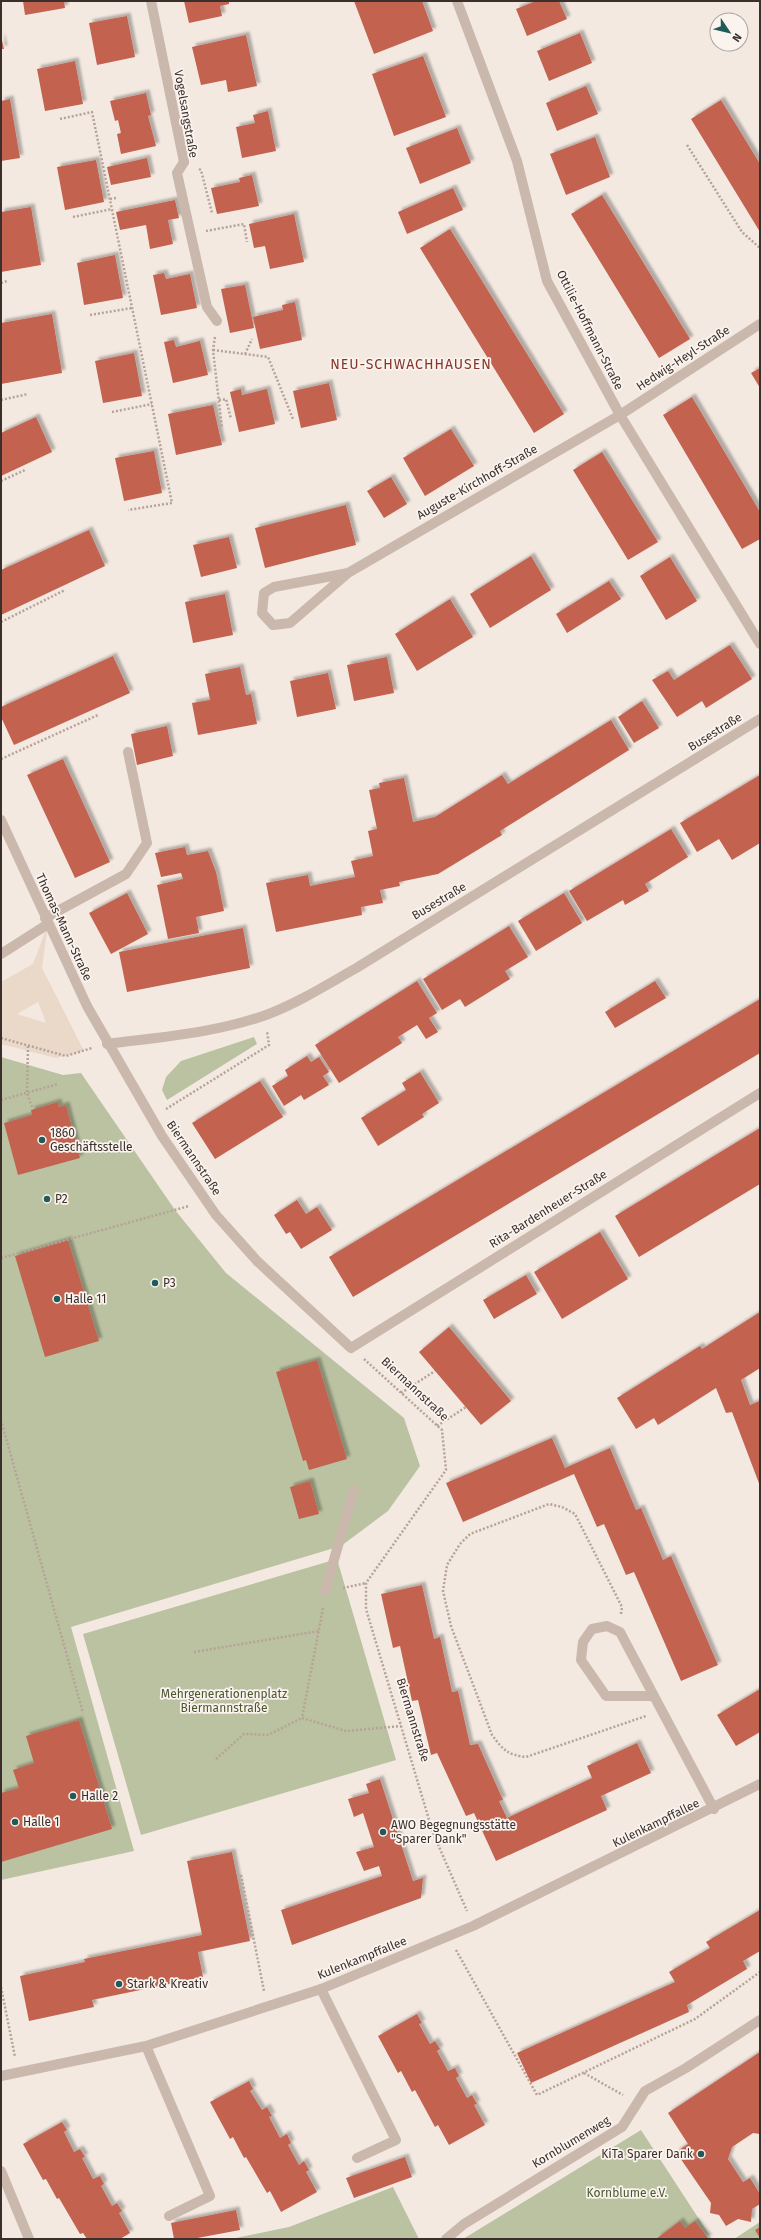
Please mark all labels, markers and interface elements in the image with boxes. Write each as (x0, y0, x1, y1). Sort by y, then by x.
north arrow (709, 12, 749, 52)
text: N (729, 31, 744, 44)
street label: Vogelsangstraße (171, 69, 201, 159)
street label: Ottilie-Hoffmann-Straße (554, 268, 626, 392)
street label: Hedwig-Heyl-Straße (634, 323, 732, 393)
district label: NEU-SCHWACHHAUSEN (330, 356, 492, 373)
street label: Auguste-Kirchhoff-Straße (414, 442, 540, 522)
street label: Busestraße (686, 710, 744, 754)
street label: Thomas-Mann-Straße (33, 871, 95, 983)
street label: Busestraße (409, 879, 469, 923)
street label: Biermannstraße (164, 1118, 224, 1198)
place label: 1860 Geschäftsstelle (50, 1126, 133, 1154)
marker: 1860 Geschäftsstelle (37, 1135, 47, 1145)
street label: Rita-Bardenheuer-Straße (487, 1167, 609, 1251)
place label: P2 (55, 1192, 68, 1206)
marker: P2 (42, 1194, 52, 1204)
place label: P3 (163, 1276, 176, 1290)
marker: P3 (150, 1278, 160, 1288)
place label: Halle 11 (65, 1292, 106, 1306)
marker: Halle 11 (52, 1294, 62, 1304)
street label: Biermannstraße (378, 1354, 452, 1424)
street label: Biermannstraße (394, 1676, 432, 1764)
park label: Mehrgenerationenplatz Biermannstraße (161, 1687, 287, 1715)
place label: Halle 2 (81, 1789, 118, 1803)
marker: Halle 2 (68, 1791, 78, 1801)
street label: Kulenkampffallee (610, 1796, 702, 1850)
place label: Halle 1 (23, 1815, 59, 1829)
marker: Halle 1 (10, 1817, 20, 1827)
place label: AWO Begegnungsstätte "Sparer Dank" (391, 1818, 516, 1846)
marker: AWO Begegnungsstätte "Sparer Dank" (378, 1827, 388, 1837)
street label: Kulenkampffallee (315, 1934, 409, 1982)
place label: Stark & Kreativ (127, 1977, 208, 1991)
marker: Stark & Kreativ (114, 1979, 124, 1989)
street label: Kornblumenweg (529, 2113, 613, 2171)
place label: KiTa Sparer Dank (601, 2147, 694, 2161)
marker: KiTa Sparer Dank (696, 2149, 706, 2159)
park label: Kornblume e.V. (587, 2186, 668, 2200)

